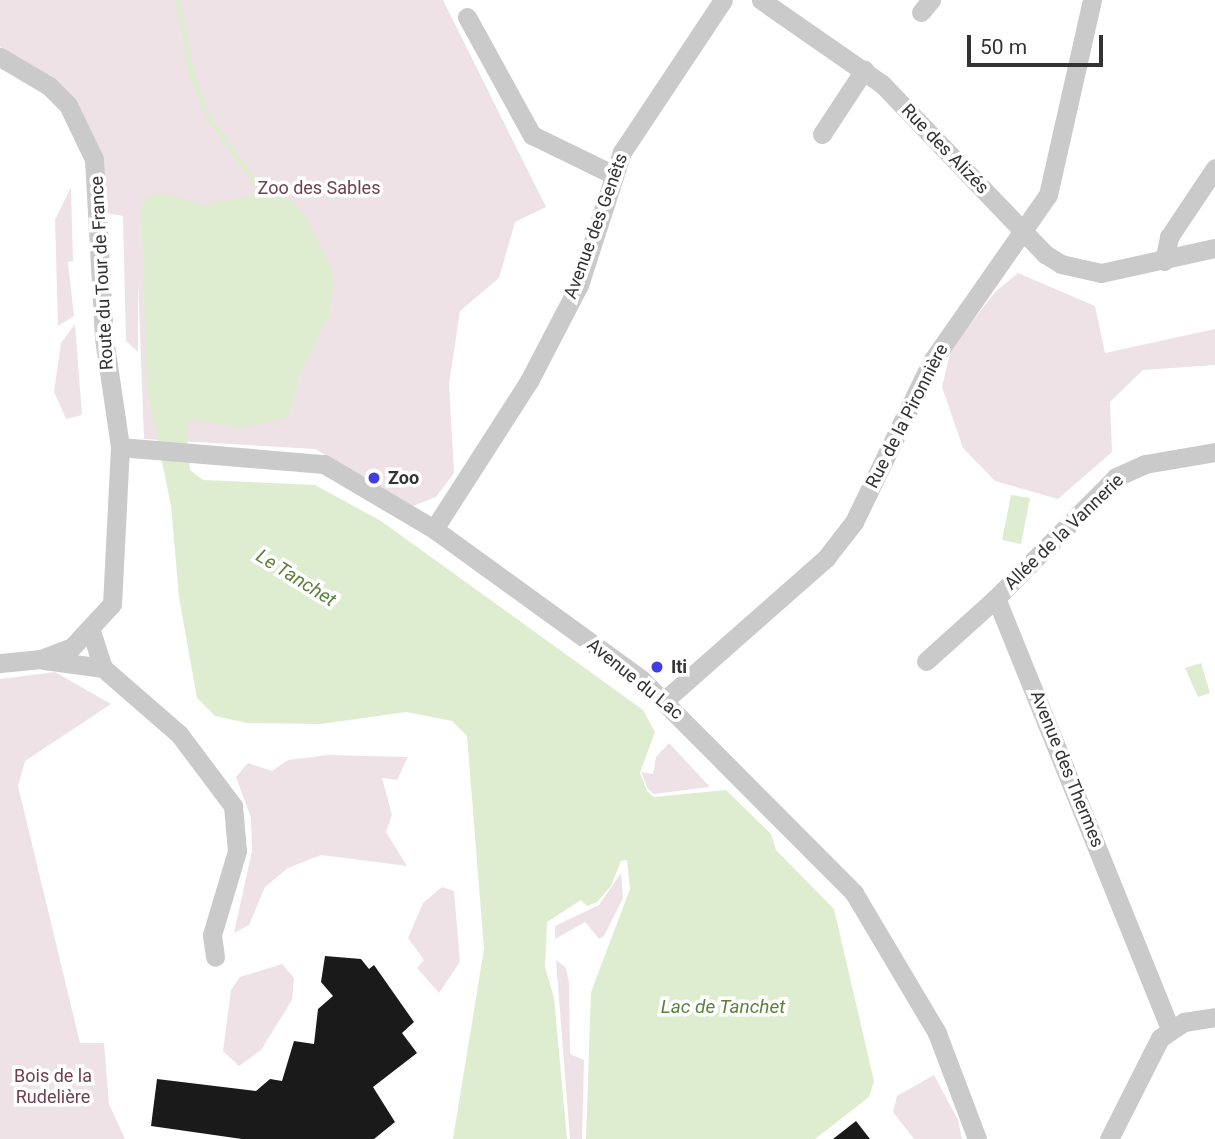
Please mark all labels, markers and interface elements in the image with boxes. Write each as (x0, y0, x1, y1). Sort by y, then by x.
scale bar (970, 21, 1106, 65)
text: 50 m (980, 35, 1027, 59)
street label: Rue des Alizés (897, 100, 993, 198)
street label: Avenue des Genêts (560, 150, 632, 302)
street label: Route du Tour de France (86, 175, 118, 371)
park label: Zoo des Sables (258, 177, 380, 199)
street label: Rue de la Pironnière (861, 340, 953, 492)
place label: Zoo (388, 467, 419, 489)
marker: Zoo (366, 470, 382, 486)
street label: Allée de la Vannerie (1000, 470, 1128, 594)
water label: Le Tanchet (252, 544, 340, 612)
street label: Avenue du Lac (583, 634, 687, 724)
place label: Iti (671, 656, 687, 678)
marker: Iti (649, 659, 665, 675)
street label: Avenue des Thermes (1026, 687, 1108, 851)
water label: Lac de Tanchet (661, 996, 785, 1018)
park label: Bois de la Rudelière (14, 1066, 92, 1108)

